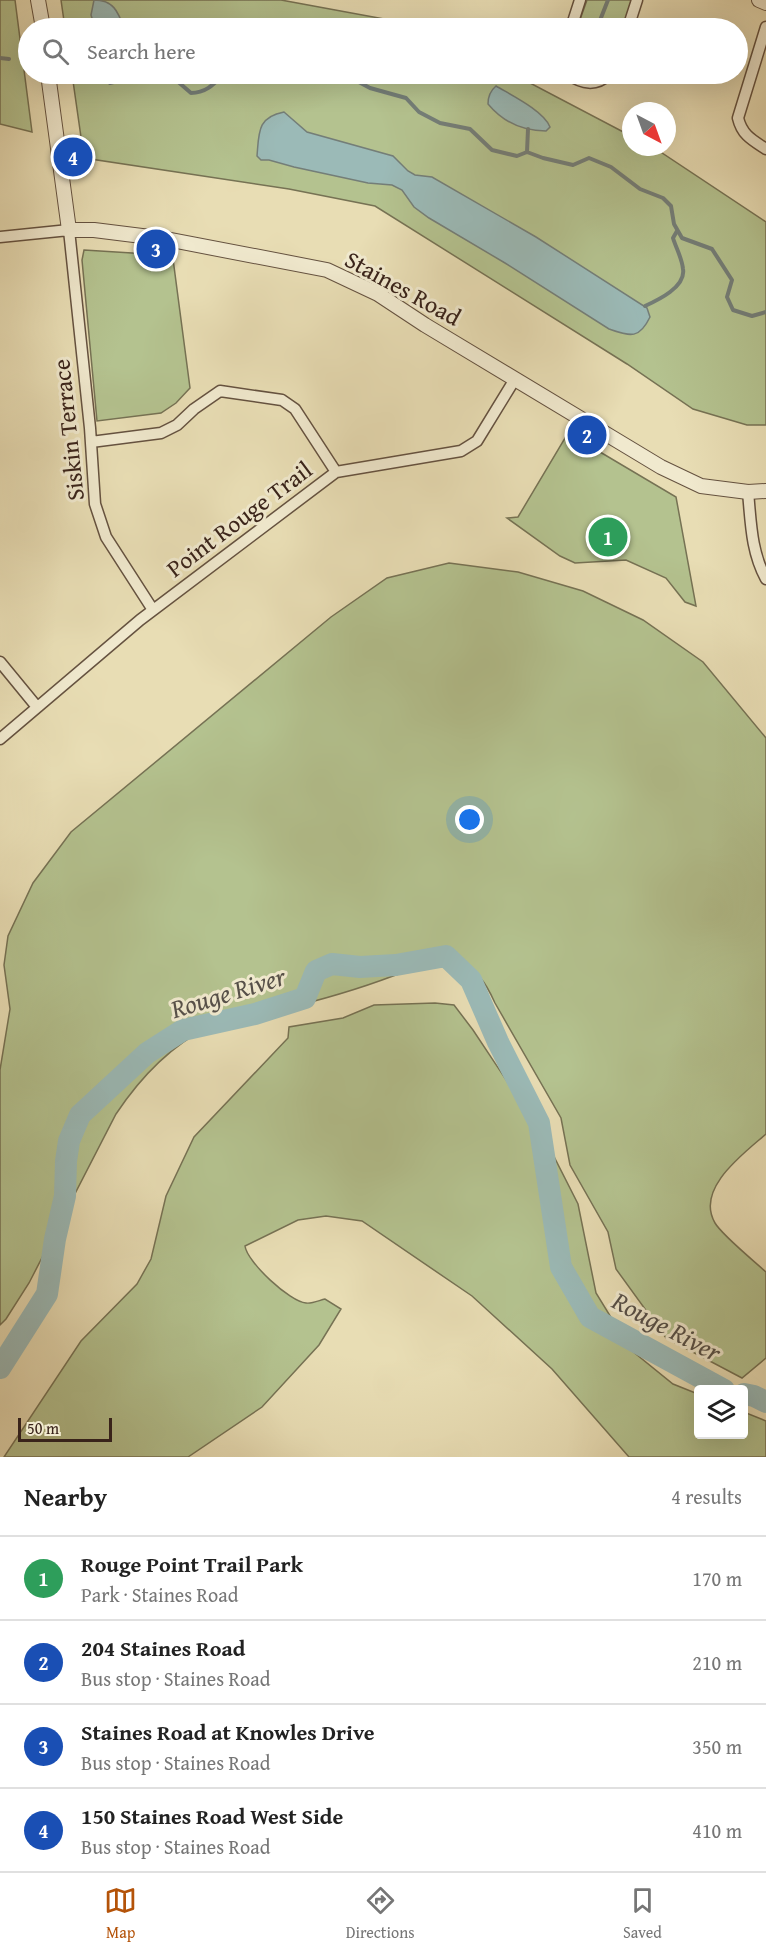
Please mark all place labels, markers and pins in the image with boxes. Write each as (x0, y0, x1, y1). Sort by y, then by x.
pin: 4 (54, 134, 92, 180)
pin: 3 (136, 226, 176, 272)
pin: 2 (568, 412, 606, 458)
pin: 1 (588, 514, 628, 560)

